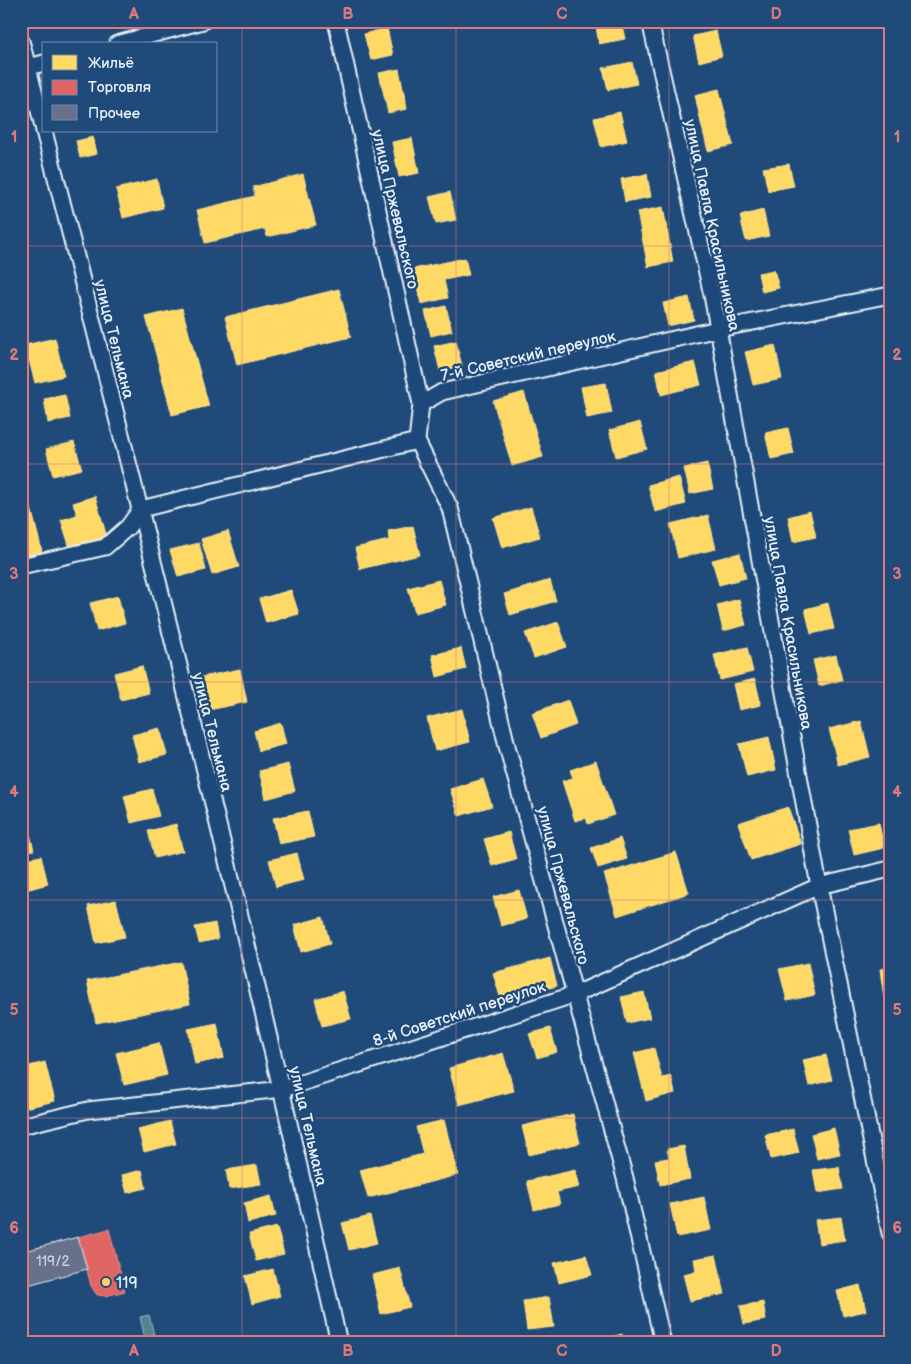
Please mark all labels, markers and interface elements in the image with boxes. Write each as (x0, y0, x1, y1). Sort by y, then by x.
text: A (128, 5, 139, 24)
text: B (342, 5, 354, 24)
text: C (556, 5, 568, 24)
text: D (770, 5, 782, 24)
legend (42, 42, 218, 132)
text: Жильё (88, 54, 134, 73)
text: Торговля (88, 78, 151, 97)
text: Прочее (88, 104, 140, 123)
street label: улица Павла Красильникова (680, 118, 743, 334)
text: 1 (11, 128, 17, 147)
street label: улица Пржевальского (367, 128, 422, 291)
text: 1 (894, 128, 900, 147)
street label: улица Тельмана (90, 278, 138, 402)
street label: 7-й Советский переулок (439, 327, 618, 386)
text: 2 (9, 346, 19, 365)
text: 2 (892, 346, 902, 365)
street label: улица Павла Красильникова (759, 515, 816, 732)
text: 3 (9, 565, 19, 584)
text: 3 (892, 565, 902, 584)
street label: улица Тельмана (188, 671, 236, 795)
text: 4 (9, 783, 19, 802)
text: 4 (892, 783, 902, 802)
street label: улица Пржевальского (532, 804, 593, 967)
street label: 8-й Советский переулок (371, 977, 549, 1051)
text: 5 (9, 1001, 19, 1020)
text: 5 (892, 1001, 902, 1020)
street label: улица Тельмана (285, 1065, 331, 1189)
text: 6 (9, 1219, 19, 1238)
text: 6 (892, 1219, 902, 1238)
house number: 119/2 (36, 1253, 70, 1270)
place label: 119 (116, 1274, 138, 1293)
marker: 119 (100, 1276, 112, 1288)
text: A (128, 1342, 139, 1361)
text: B (342, 1342, 354, 1361)
text: C (556, 1342, 568, 1361)
text: D (770, 1342, 782, 1361)

